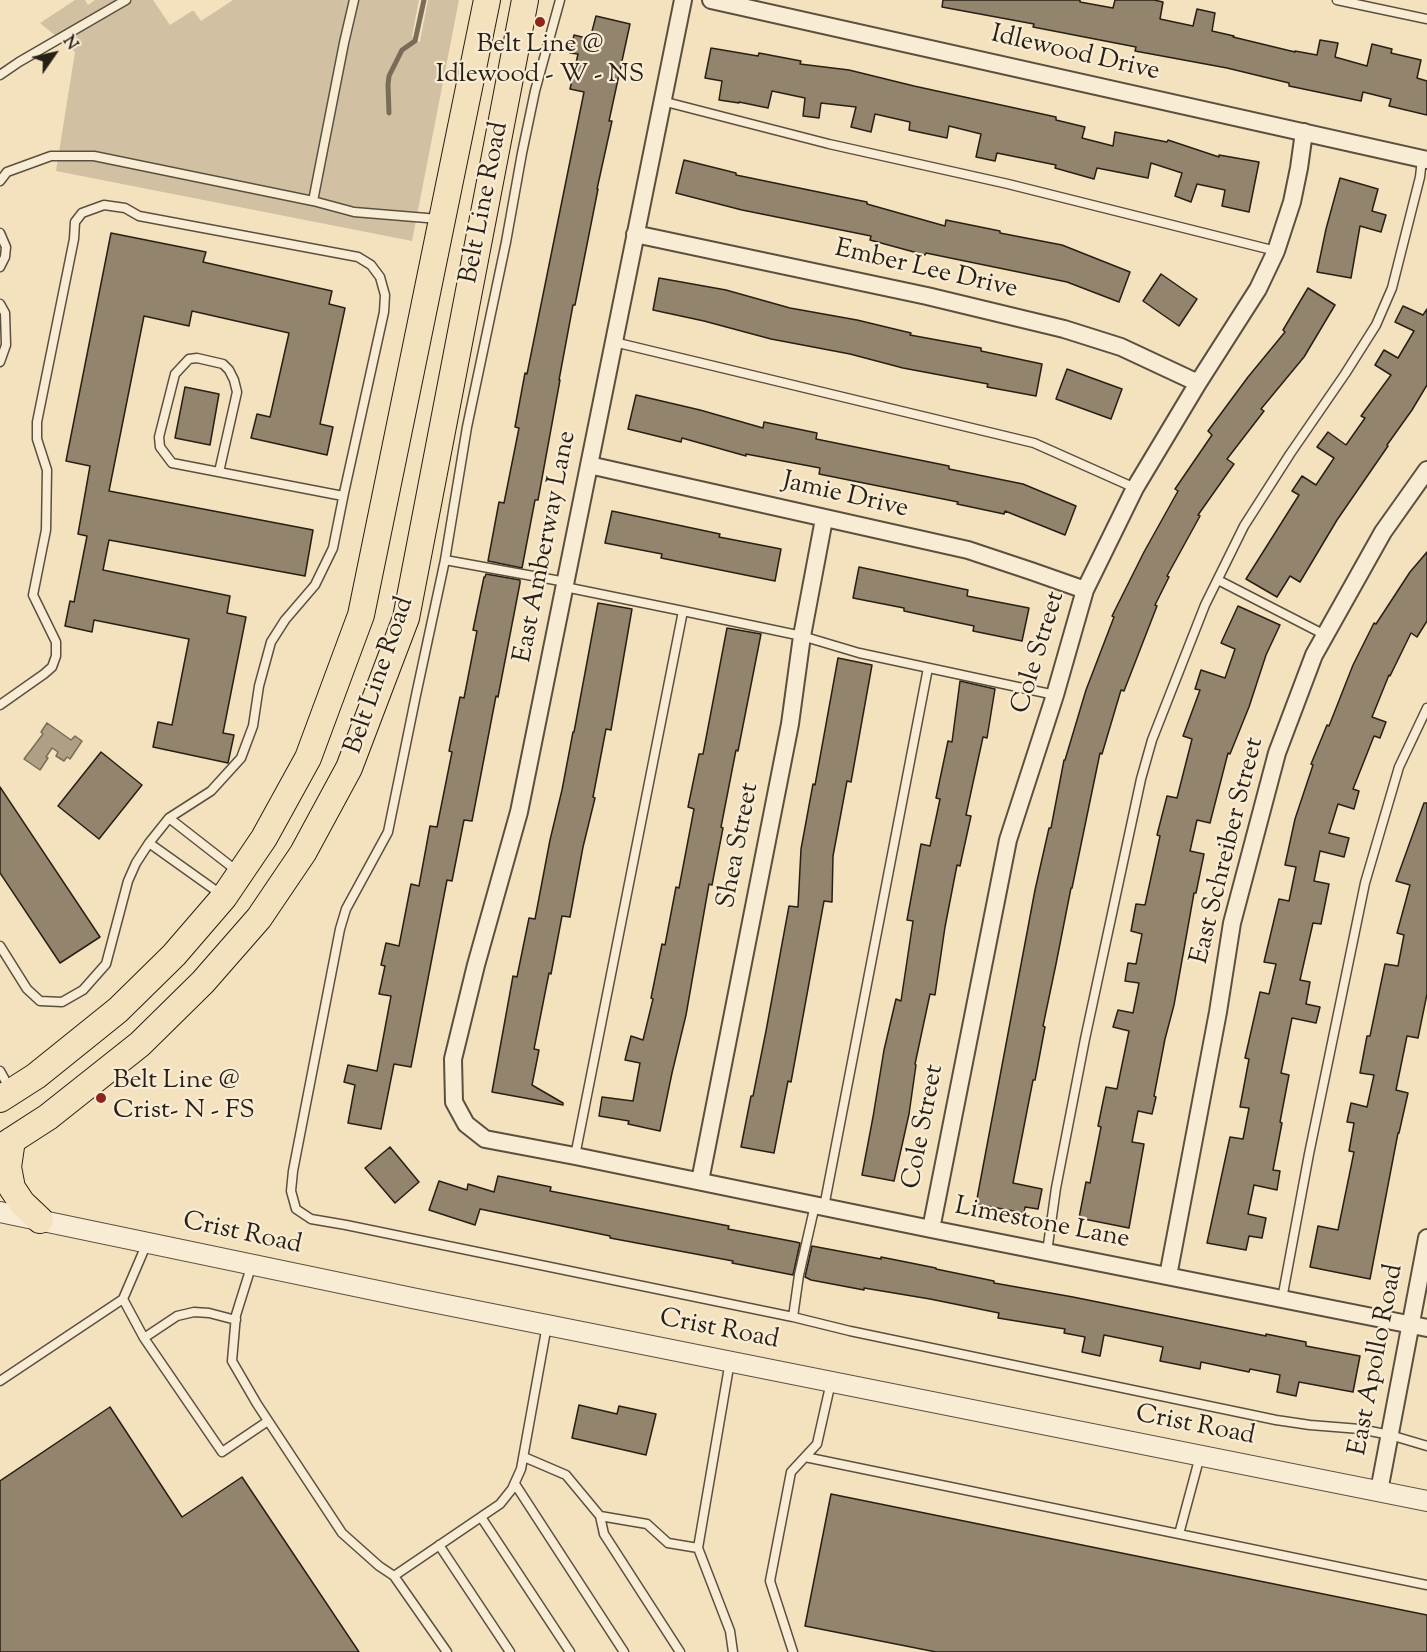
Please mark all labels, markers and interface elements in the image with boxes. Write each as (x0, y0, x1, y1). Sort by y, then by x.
marker: Belt Line @ Idlewood - W - NS (533, 15, 547, 29)
street label: Idlewood Drive (988, 20, 1162, 90)
north arrow (24, 24, 84, 84)
place label: Belt Line @ Idlewood - W - NS (436, 31, 644, 92)
text: N (56, 32, 82, 55)
street label: Belt Line Road (455, 120, 517, 286)
street label: Ember Lee Drive (832, 235, 1020, 307)
street label: East Amberway Lane (509, 429, 585, 665)
street label: Jamie Drive (779, 467, 911, 527)
street label: Cole Street (1007, 588, 1073, 718)
street label: Belt Line Road (340, 593, 422, 759)
street label: East Schreiber Street (1186, 735, 1272, 967)
street label: Shea Street (713, 781, 767, 911)
street label: Cole Street (898, 1062, 952, 1192)
place label: Belt Line @ Crist- N - FS (113, 1067, 255, 1128)
marker: Belt Line @ Crist- N - FS (94, 1091, 108, 1105)
street label: Limestone Lane (952, 1193, 1132, 1257)
street label: Crist Road (180, 1207, 304, 1263)
street label: East Apollo Road (1344, 1262, 1412, 1458)
street label: Crist Road (657, 1304, 781, 1358)
street label: Crist Road (1133, 1400, 1257, 1454)

